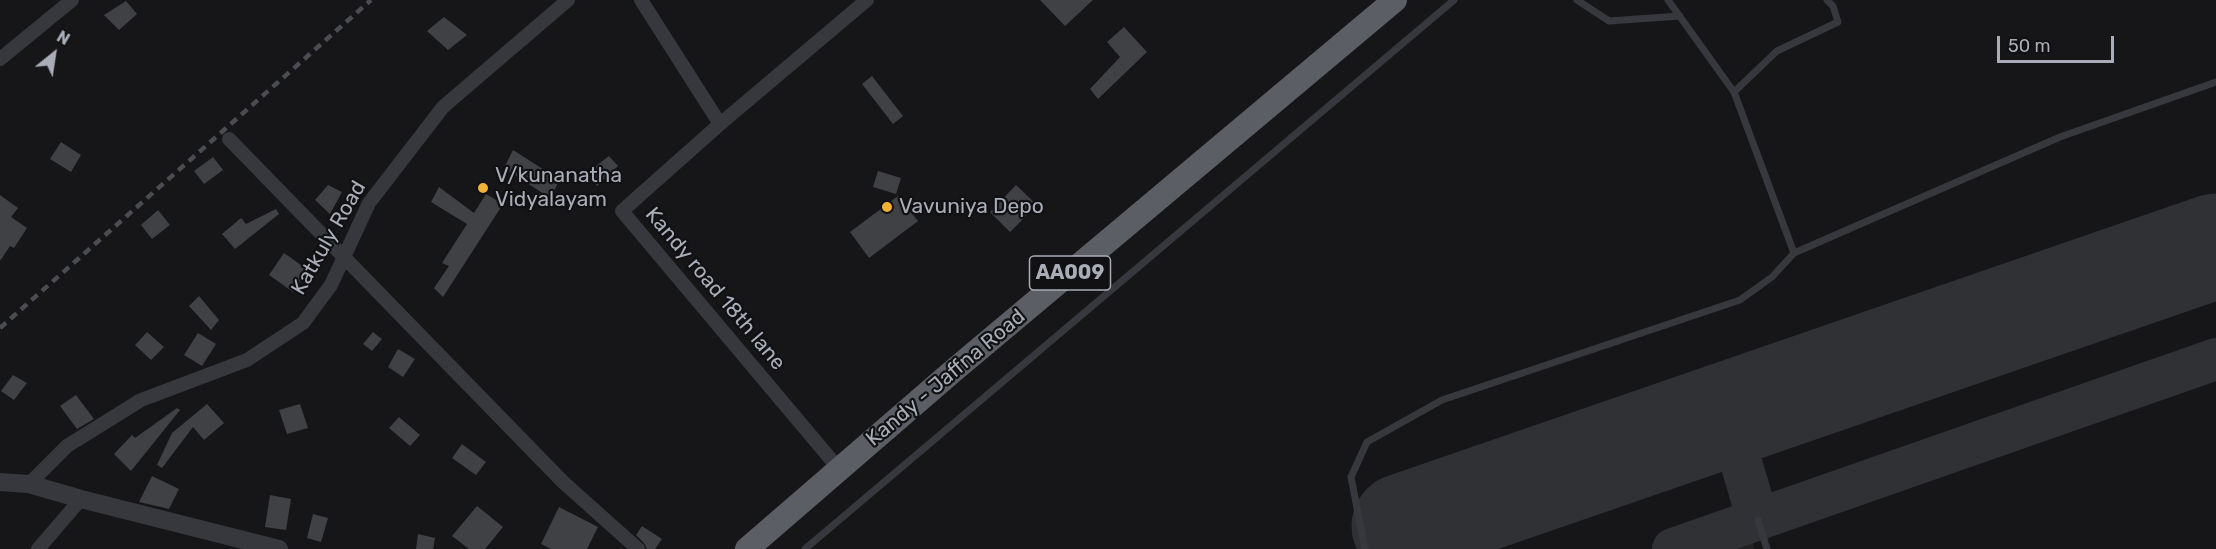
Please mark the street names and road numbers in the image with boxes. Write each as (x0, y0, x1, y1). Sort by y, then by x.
street label: Katkuly Road (286, 177, 372, 299)
street label: Kandy road 18th lane (640, 202, 790, 376)
road number: AA009 (1030, 256, 1110, 290)
street label: Kandy - Jaffna Road (861, 304, 1031, 452)

